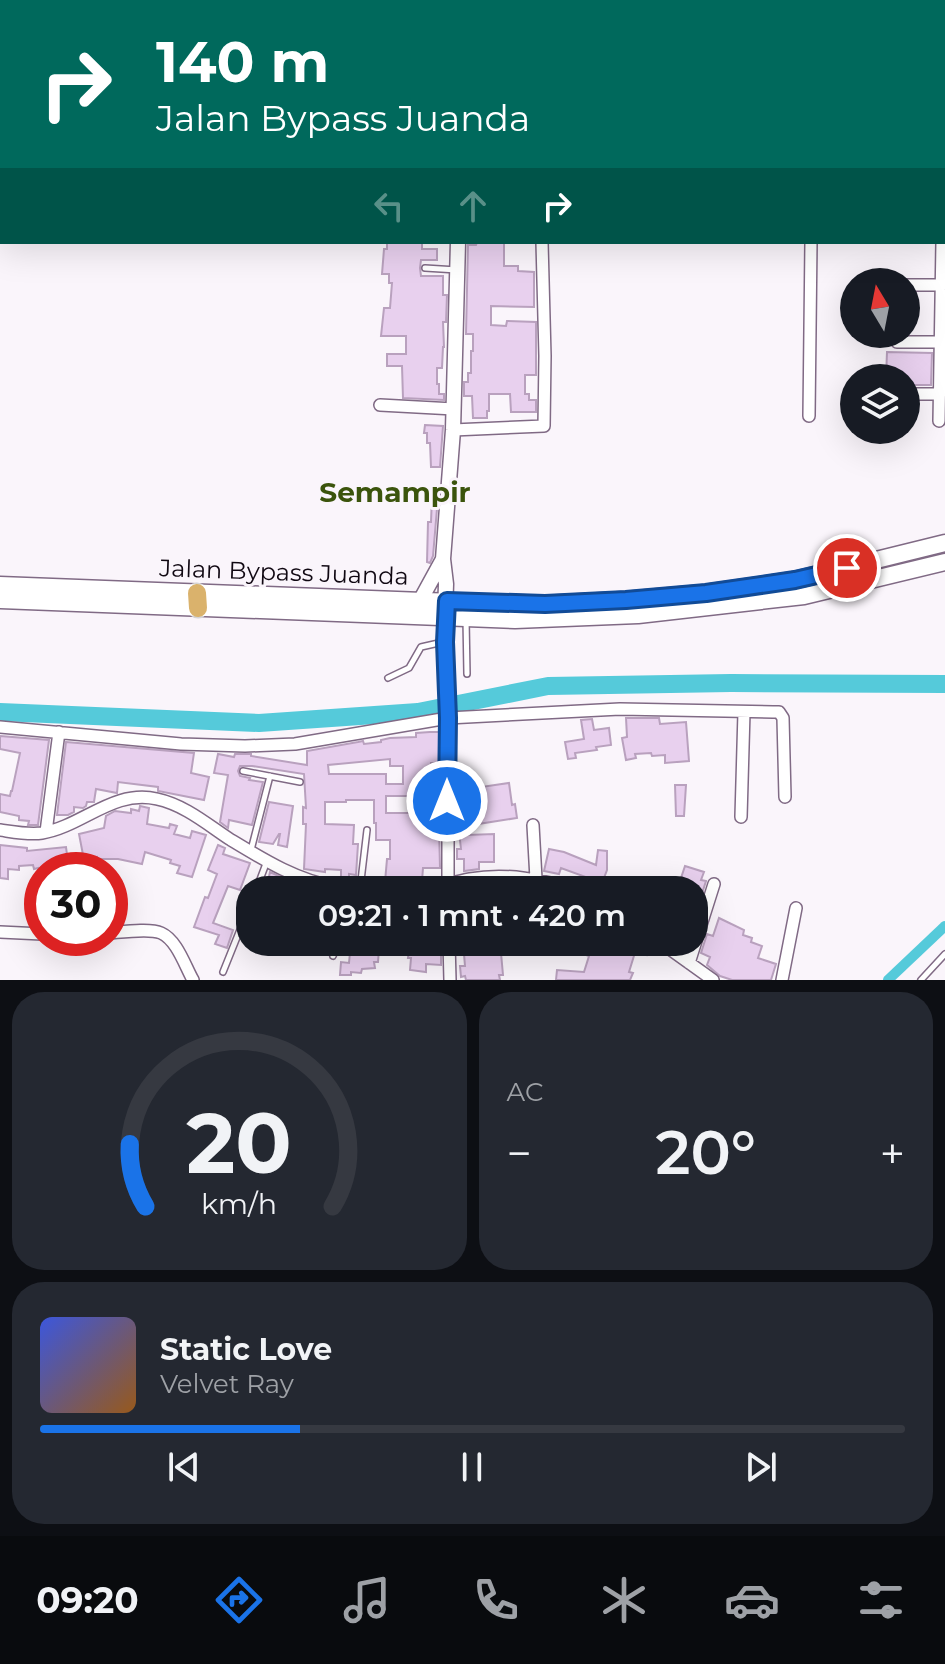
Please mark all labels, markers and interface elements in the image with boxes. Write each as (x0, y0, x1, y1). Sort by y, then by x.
text: 140 m (156, 28, 329, 96)
icon: right (24, 32, 128, 136)
text: Jalan Bypass Juanda (156, 96, 530, 140)
icon: left (367, 184, 411, 228)
icon: ahead (451, 184, 495, 228)
icon: right (535, 184, 579, 228)
north arrow (840, 268, 920, 348)
map controls (840, 268, 920, 444)
button: layers (840, 364, 920, 444)
district label: Semampir (319, 475, 471, 509)
pin (813, 534, 881, 602)
icon: arrive (825, 546, 869, 590)
street label: Jalan Bypass Juanda (158, 553, 409, 591)
position arrow (405, 759, 489, 843)
speed limit sign: 30 (24, 852, 128, 956)
text: 09:21 · 1 mnt · 420 m (318, 897, 626, 934)
text: AC (507, 1076, 543, 1108)
text: 20 (186, 1092, 292, 1194)
text: 20° (656, 1116, 756, 1189)
text: − (507, 1126, 532, 1180)
text: + (880, 1126, 905, 1180)
text: km/h (201, 1186, 277, 1221)
text: Static Love (160, 1331, 332, 1368)
text: Velvet Ray (160, 1368, 294, 1400)
icon: previous (162, 1445, 206, 1489)
icon: pause (450, 1445, 494, 1489)
icon: next (739, 1445, 783, 1489)
icon: directions (211, 1572, 267, 1628)
icon: music (339, 1572, 395, 1628)
icon: phone (468, 1572, 524, 1628)
icon: climate (596, 1572, 652, 1628)
icon: car (724, 1572, 780, 1628)
icon: filters (853, 1572, 909, 1628)
text: 09:20 (36, 1578, 139, 1622)

